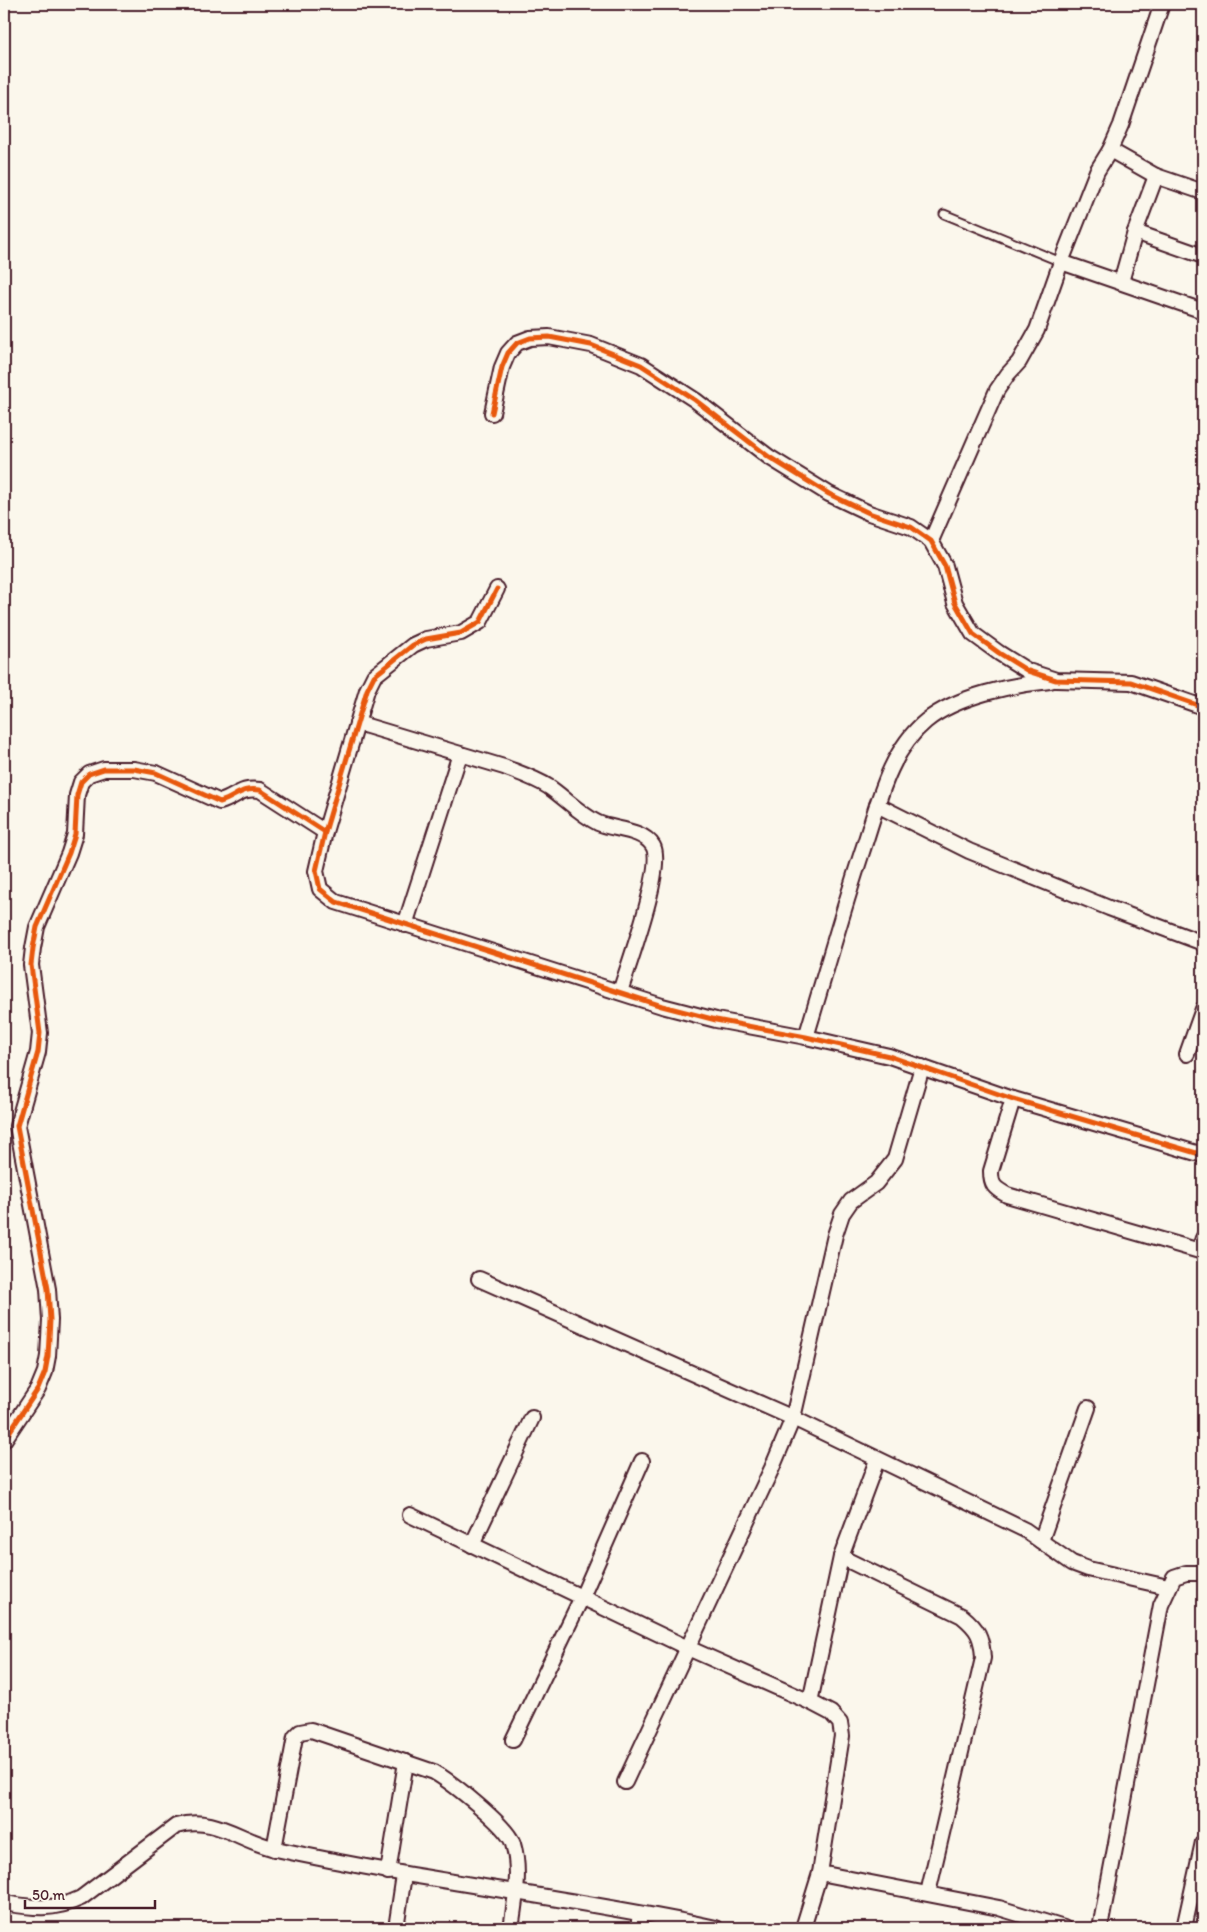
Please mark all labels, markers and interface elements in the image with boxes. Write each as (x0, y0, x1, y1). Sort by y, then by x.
scale bar (25, 1877, 155, 1909)
text: 50 m (32, 1886, 65, 1904)

